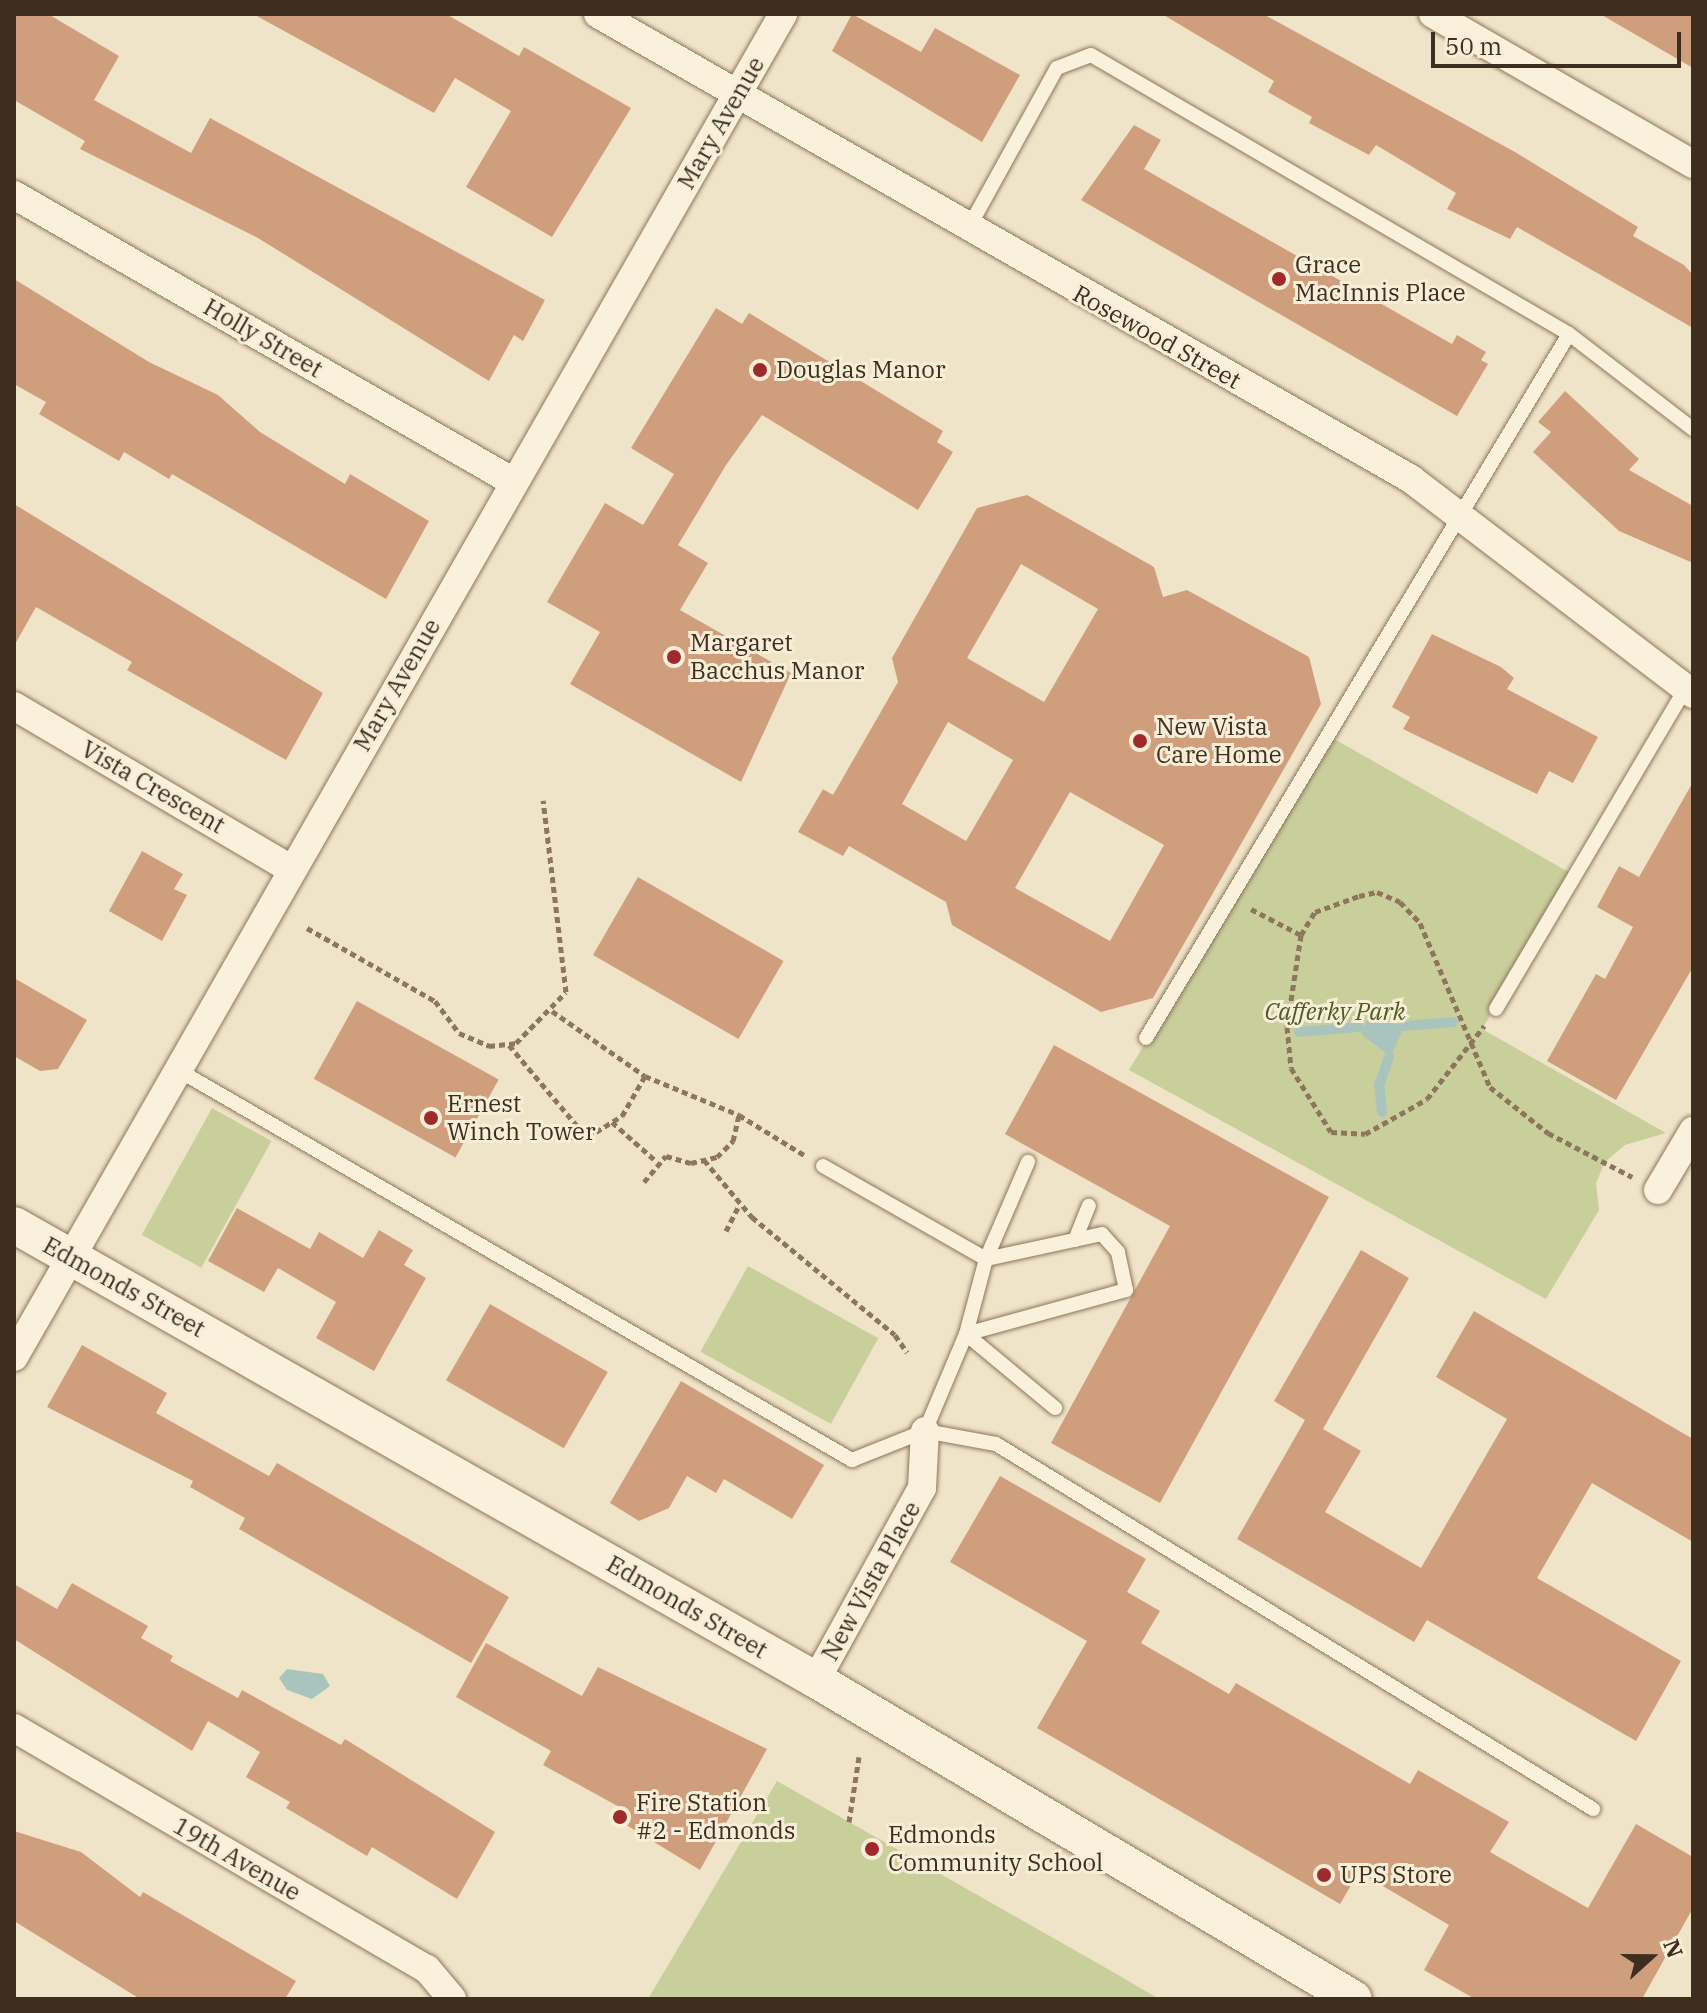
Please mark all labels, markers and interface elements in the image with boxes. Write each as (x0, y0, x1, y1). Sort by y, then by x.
scale bar (1435, 16, 1685, 66)
text: 50 m (1445, 30, 1502, 62)
street label: Mary Avenue (671, 52, 771, 194)
place label: Grace MacInnis Place (1295, 251, 1466, 307)
marker: Grace MacInnis Place (1270, 270, 1288, 288)
street label: Rosewood Street (1068, 279, 1246, 395)
street label: Holly Street (198, 292, 328, 384)
place label: Douglas Manor (776, 356, 946, 384)
marker: Douglas Manor (751, 361, 769, 379)
street label: Mary Avenue (347, 614, 447, 756)
place label: Margaret Bacchus Manor (690, 629, 864, 685)
marker: Margaret Bacchus Manor (665, 648, 683, 666)
place label: New Vista Care Home (1156, 713, 1282, 769)
marker: New Vista Care Home (1131, 732, 1149, 750)
street label: Vista Crescent (76, 734, 230, 840)
park label: Cafferky Park (1264, 998, 1406, 1026)
place label: Ernest Winch Tower (447, 1090, 596, 1146)
marker: Ernest Winch Tower (422, 1109, 440, 1127)
street label: Edmonds Street (38, 1231, 210, 1343)
street label: New Vista Place (815, 1496, 927, 1666)
street label: Edmonds Street (602, 1549, 772, 1665)
place label: Fire Station #2 - Edmonds (636, 1789, 795, 1845)
marker: Fire Station #2 - Edmonds (611, 1808, 629, 1826)
street label: 19th Avenue (168, 1811, 306, 1907)
place label: Edmonds Community School (888, 1821, 1103, 1877)
marker: Edmonds Community School (863, 1840, 881, 1858)
place label: UPS Store (1340, 1861, 1452, 1889)
marker: UPS Store (1315, 1866, 1333, 1884)
north arrow (1611, 1917, 1691, 1997)
text: N (1657, 1935, 1691, 1962)

